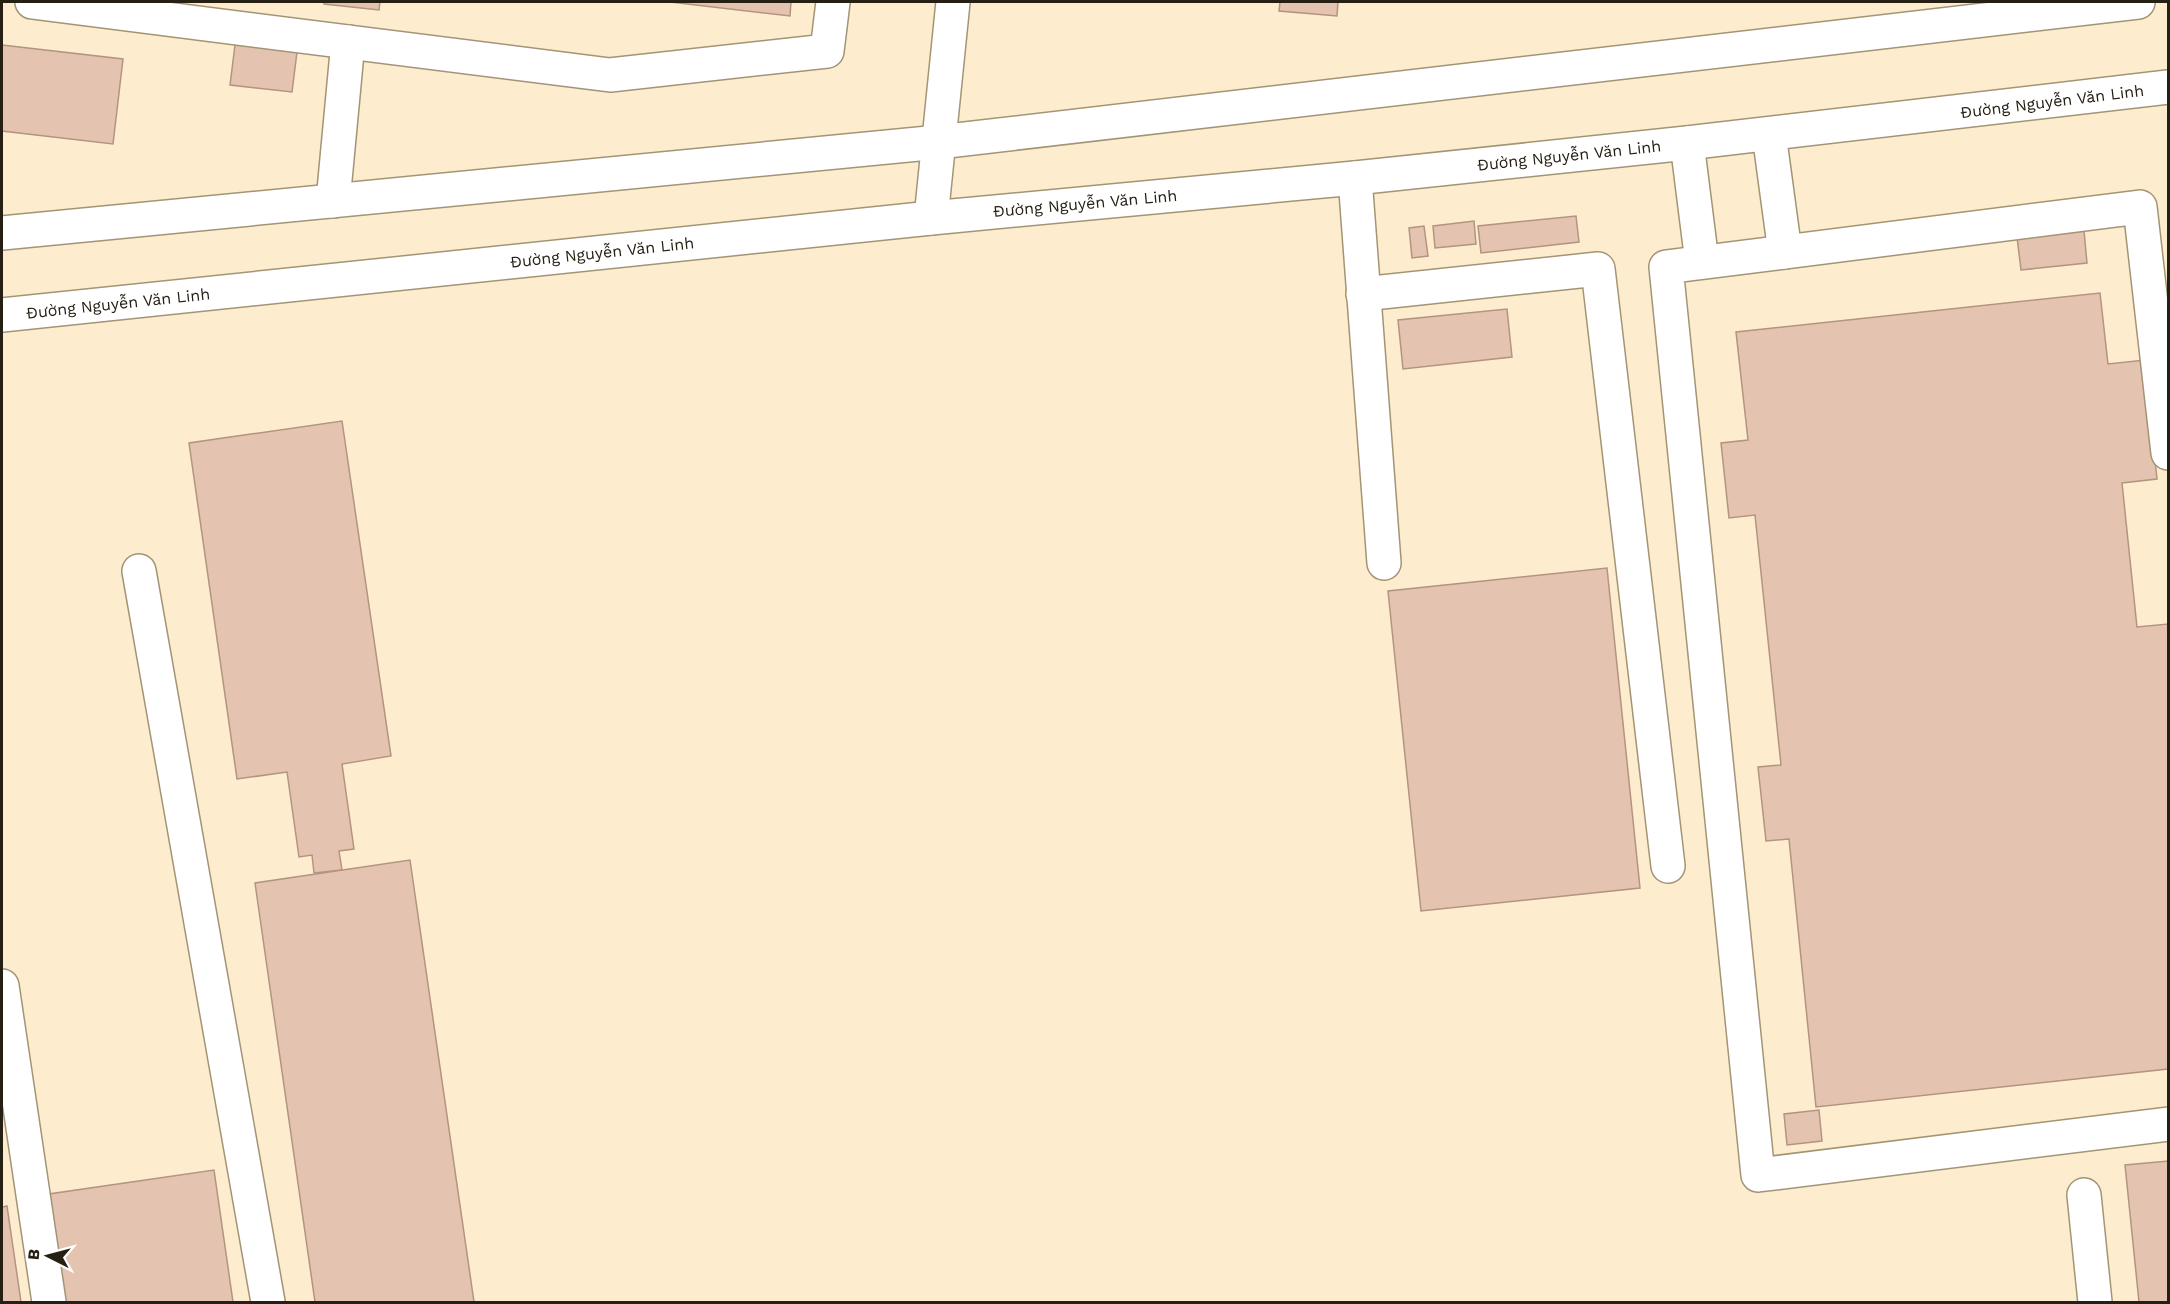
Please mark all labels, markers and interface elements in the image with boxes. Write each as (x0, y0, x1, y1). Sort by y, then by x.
street label: Đường Nguyễn Văn Linh (1959, 81, 2145, 122)
street label: Đường Nguyễn Văn Linh (1476, 136, 1662, 175)
street label: Đường Nguyễn Văn Linh (992, 186, 1178, 221)
street label: Đường Nguyễn Văn Linh (509, 233, 695, 272)
street label: Đường Nguyễn Văn Linh (25, 284, 211, 323)
north arrow (18, 1226, 78, 1286)
text: B (24, 1248, 44, 1261)

